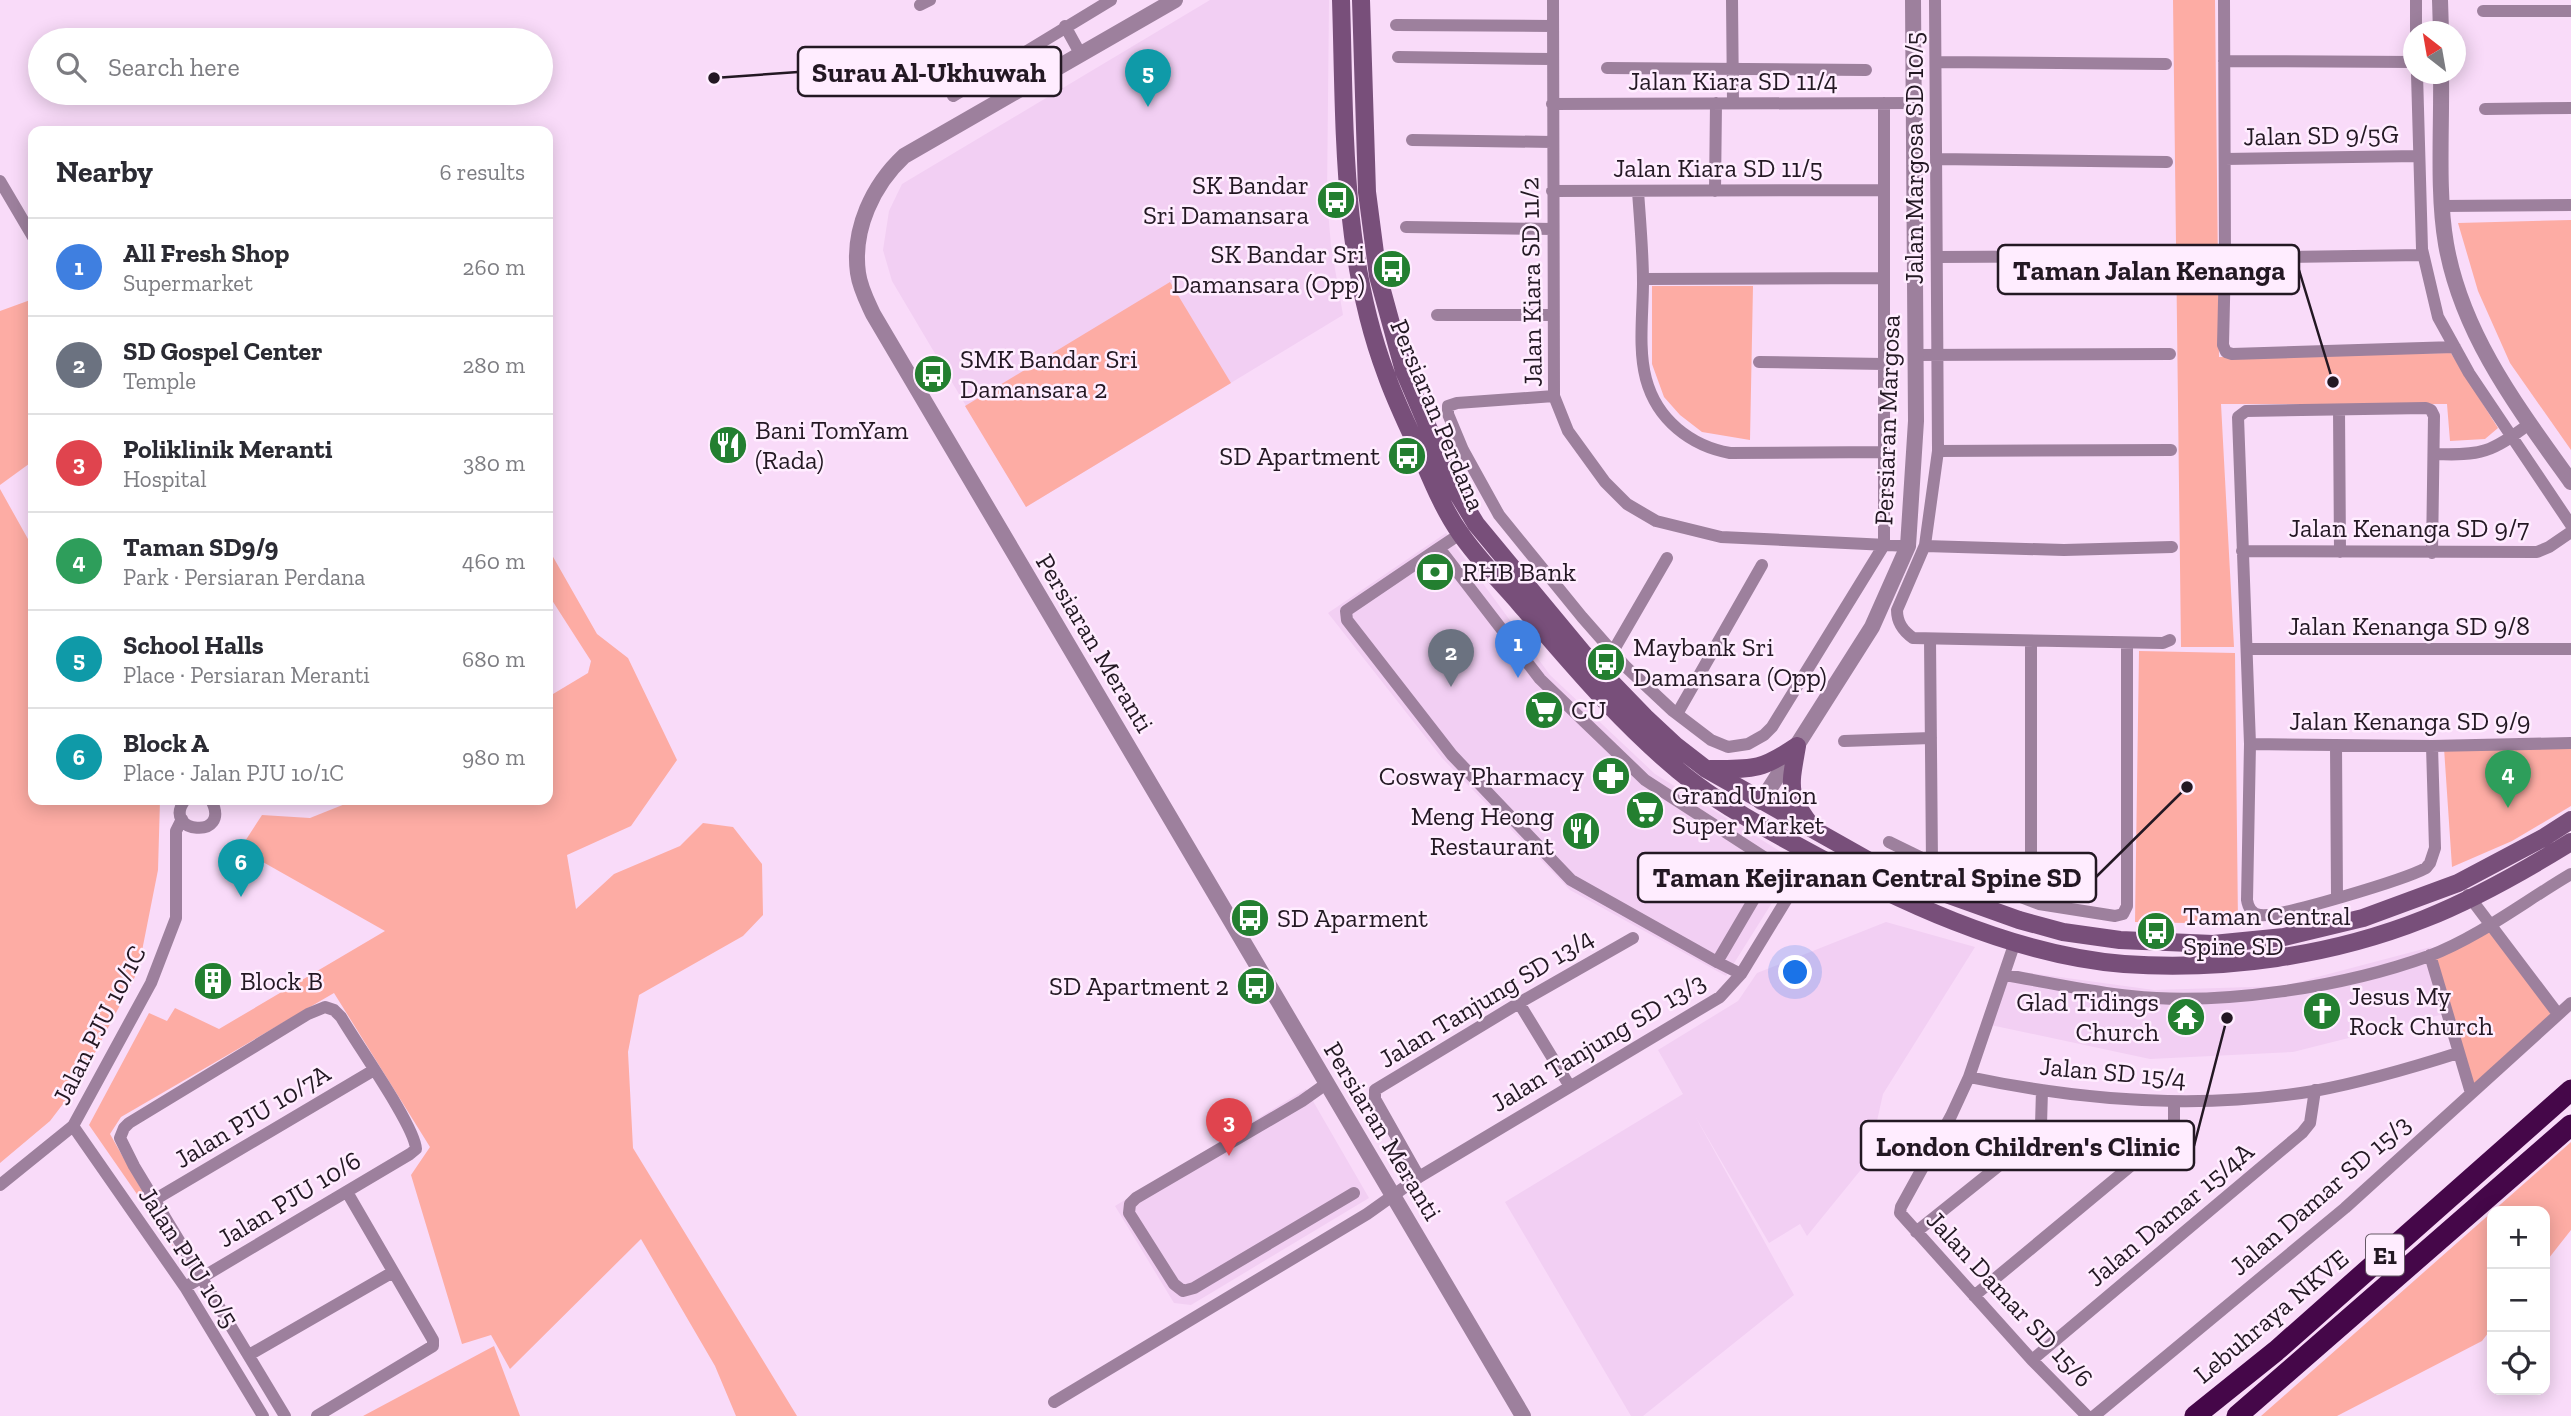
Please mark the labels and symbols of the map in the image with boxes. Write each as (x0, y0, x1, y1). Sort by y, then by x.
north arrow (2403, 21, 2466, 84)
street label: Jalan Margosa SD 10/5 (1898, 32, 1930, 284)
callout: Surau Al-Ukhuwah (798, 47, 1061, 96)
pin: 5 (1125, 49, 1171, 107)
text: Surau Al-Ukhuwah (812, 56, 1046, 89)
street label: Jalan Kiara SD 11/4 (1628, 65, 1838, 97)
street label: Jalan SD 9/5G (2243, 118, 2399, 152)
street label: Jalan Kiara SD 11/5 (1613, 152, 1823, 184)
place label: SK Bandar Sri Damansara (1143, 169, 1309, 231)
street label: Jalan Kiara SD 11/2 (1513, 177, 1549, 387)
bus stop icon: SK Bandar Sri Damansara (1315, 179, 1357, 221)
place label: SK Bandar Sri Damansara (Opp) (1171, 238, 1365, 300)
callout: Taman Jalan Kenanga (1998, 245, 2299, 294)
bus stop icon: SK Bandar Sri Damansara (Opp) (1371, 248, 1413, 290)
text: Taman Jalan Kenanga (2013, 254, 2285, 287)
street label: Persiaran Perdana (1383, 314, 1493, 516)
street label: Persiaran Margosa (1867, 314, 1907, 526)
place label: SMK Bandar Sri Damansara 2 (960, 343, 1138, 405)
bus stop icon: SMK Bandar Sri Damansara 2 (912, 353, 954, 395)
place label: Bani TomYam (Rada) (755, 414, 909, 476)
restaurant icon: Bani TomYam (Rada) (707, 424, 749, 466)
bus stop icon: SD Apartment (1386, 435, 1428, 477)
place label: SD Apartment (1219, 440, 1380, 472)
street label: Jalan Kenanga SD 9/7 (2289, 512, 2529, 544)
street label: Persiaran Meranti (1029, 548, 1161, 738)
bank icon: RHB Bank (1414, 551, 1456, 593)
place label: RHB Bank (1462, 556, 1576, 588)
street label: Jalan Kenanga SD 9/8 (2288, 610, 2530, 642)
pin: 1 (1495, 620, 1541, 678)
pin: 2 (1428, 629, 1474, 687)
place label: Maybank Sri Damansara (Opp) (1633, 631, 1827, 693)
bus stop icon: Maybank Sri Damansara (Opp) (1585, 641, 1627, 683)
supermarket icon: CU (1523, 689, 1565, 731)
place label: CU (1571, 694, 1606, 726)
street label: Jalan Kenanga SD 9/9 (2289, 705, 2531, 737)
pin: 4 (2485, 750, 2531, 808)
pharmacy icon: Cosway Pharmacy (1590, 755, 1632, 797)
place label: Cosway Pharmacy (1379, 760, 1585, 792)
place label: Grand Union Super Market (1672, 779, 1825, 841)
supermarket icon: Grand Union Super Market (1624, 789, 1666, 831)
place label: Meng Heong Restaurant (1411, 800, 1554, 862)
restaurant icon: Meng Heong Restaurant (1560, 810, 1602, 852)
pin: 6 (218, 839, 264, 897)
callout: Taman Kejiranan Central Spine SD (1638, 853, 2096, 902)
text: Taman Kejiranan Central Spine SD (1652, 861, 2082, 894)
bus stop icon: SD Aparment (1229, 897, 1271, 939)
place label: Taman Central Spine SD (2183, 900, 2351, 962)
place label: SD Aparment (1277, 902, 1428, 934)
bus stop icon: Taman Central Spine SD (2135, 910, 2177, 952)
street label: Jalan Tanjung SD 13/4 (1373, 921, 1599, 1075)
street label: Jalan PJU 10/1C (45, 940, 153, 1110)
your location (1778, 955, 1812, 989)
building icon: Block B (192, 960, 234, 1002)
place label: Block B (240, 965, 323, 997)
bus stop icon: SD Apartment 2 (1235, 965, 1277, 1007)
street label: Jalan Tanjung SD 13/3 (1485, 965, 1711, 1119)
place label: SD Apartment 2 (1049, 970, 1229, 1002)
place label: Jesus My Rock Church (2349, 980, 2493, 1042)
place label: Glad Tidings Church (2016, 986, 2159, 1048)
church icon: Jesus My Rock Church (2301, 990, 2343, 1032)
temple icon: Glad Tidings Church (2165, 996, 2207, 1038)
street label: Persiaran Meranti (1317, 1036, 1449, 1226)
street label: Jalan SD 15/4 (2038, 1050, 2188, 1094)
street label: Jalan PJU 10/7A (168, 1056, 337, 1175)
pin: 3 (1206, 1098, 1252, 1156)
street label: Jalan Damar SD 15/3 (2223, 1108, 2417, 1282)
callout: London Children's Clinic (1861, 1121, 2194, 1170)
text: London Children's Clinic (1876, 1130, 2180, 1163)
street label: Jalan Damar 15/4A (2080, 1134, 2261, 1293)
street label: Jalan PJU 10/6 (212, 1144, 366, 1254)
street label: Jalan PJU 10/5 (132, 1181, 246, 1333)
street label: Jalan Damar SD 15/6 (1920, 1204, 2100, 1394)
road number: E1 (2366, 1234, 2404, 1275)
street label: Lebuhraya NKVE (2187, 1242, 2355, 1390)

